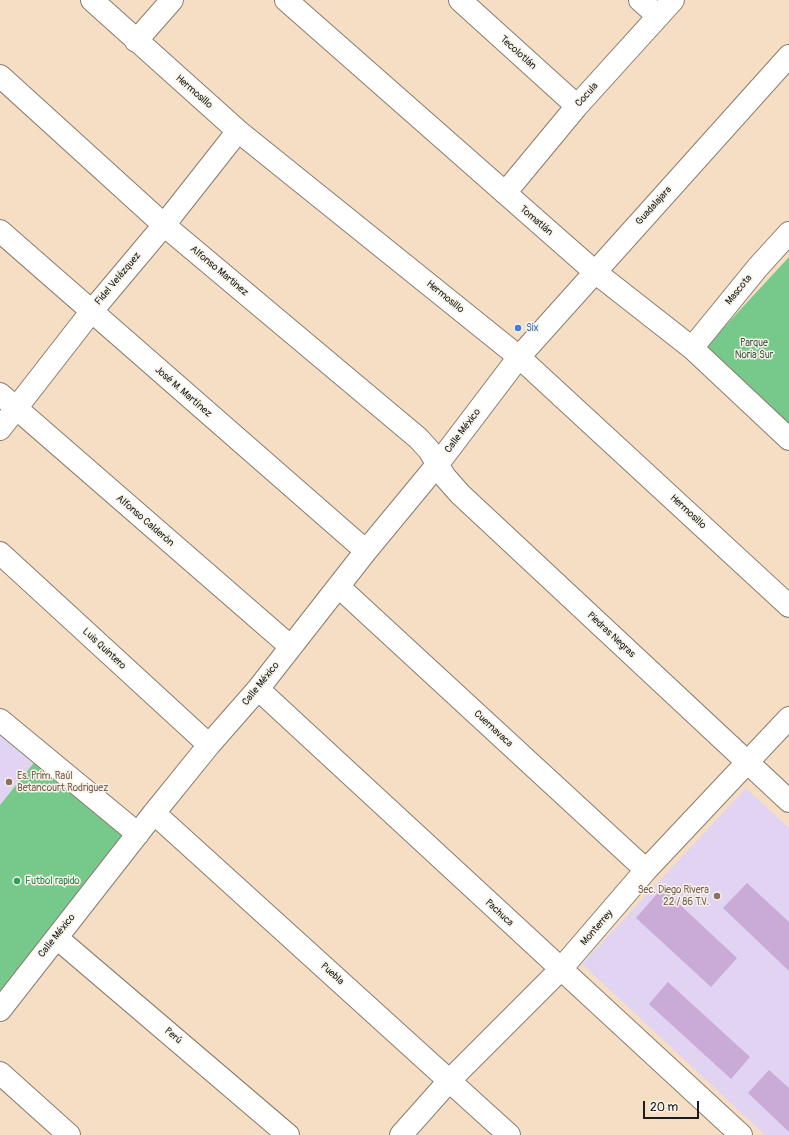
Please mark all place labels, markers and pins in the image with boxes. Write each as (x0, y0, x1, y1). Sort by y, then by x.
place label: Six (526, 322, 539, 334)
marker: Six (513, 323, 523, 333)
place label: Es. Prim. Raúl Betancourt Rodriguez (17, 770, 108, 794)
marker: Es. Prim. Raúl Betancourt Rodriguez (4, 777, 14, 787)
place label: Futbol rapido (25, 875, 80, 887)
marker: Futbol rapido (12, 876, 22, 886)
place label: Sec. Diego Rivera 22 / 86 T.V. (638, 884, 709, 908)
marker: Sec. Diego Rivera 22 / 86 T.V. (712, 891, 722, 901)

